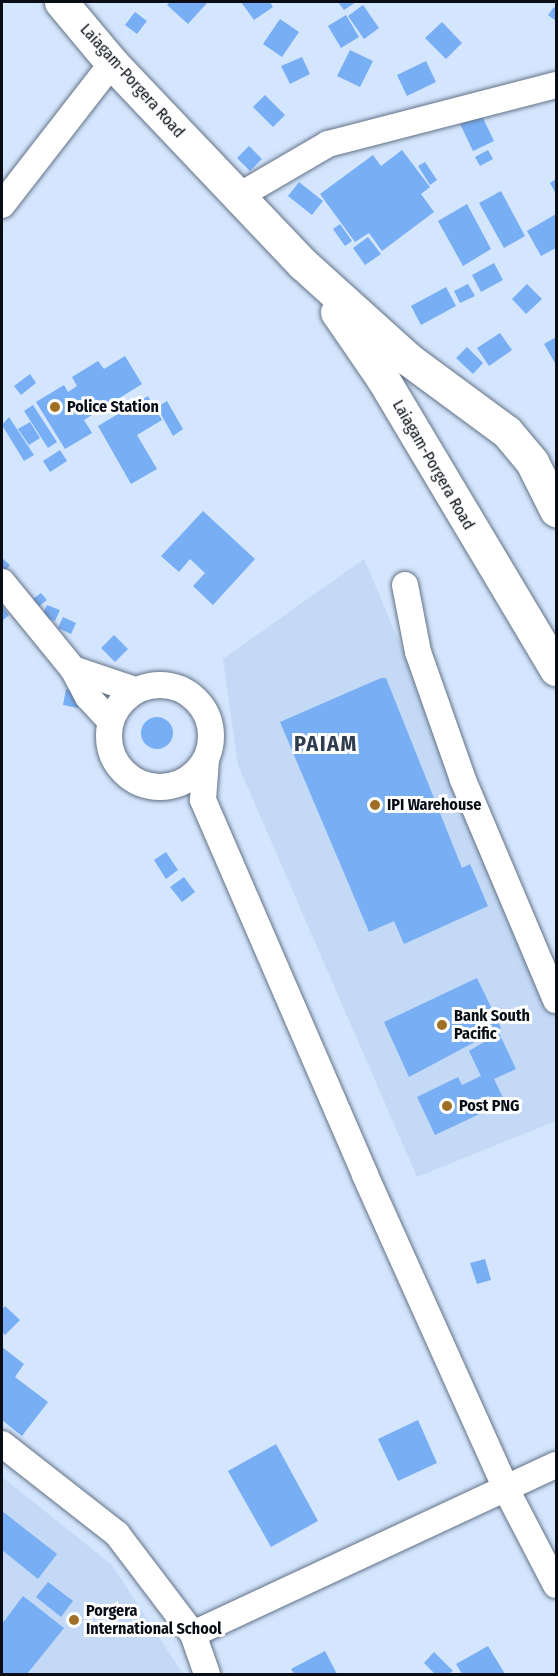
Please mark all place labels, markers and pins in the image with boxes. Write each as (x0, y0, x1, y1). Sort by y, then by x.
place label: Police Station (67, 397, 159, 417)
marker: Police Station (48, 400, 62, 414)
place label: IPI Warehouse (387, 795, 481, 815)
marker: IPI Warehouse (368, 798, 382, 812)
place label: Bank South Pacific (454, 1006, 530, 1044)
marker: Bank South Pacific (435, 1018, 449, 1032)
place label: Post PNG (459, 1096, 519, 1116)
marker: Post PNG (440, 1099, 454, 1113)
place label: Porgera International School (86, 1601, 222, 1639)
marker: Porgera International School (67, 1613, 81, 1627)

